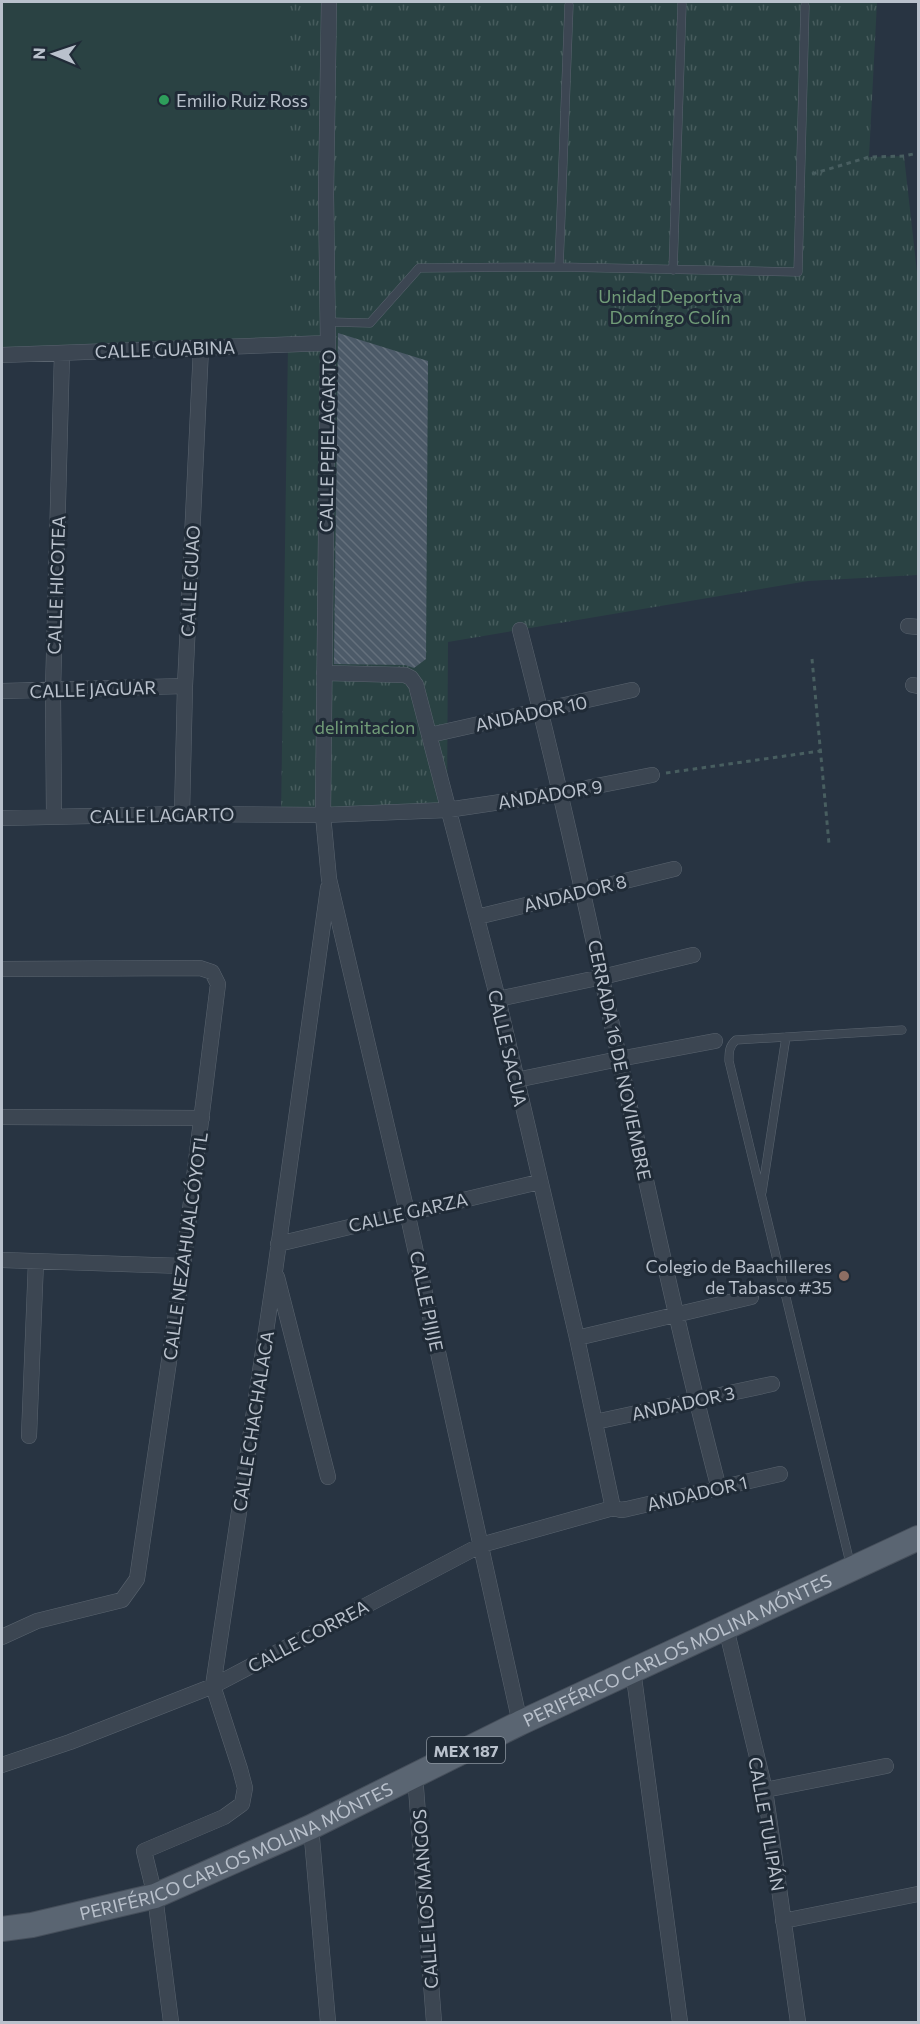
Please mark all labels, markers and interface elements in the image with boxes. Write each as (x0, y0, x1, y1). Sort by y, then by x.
north arrow (24, 24, 84, 84)
text: N (29, 47, 48, 60)
place label: Emilio Ruiz Ross (176, 89, 308, 111)
marker: Emilio Ruiz Ross (157, 93, 171, 107)
park label: Unidad Deportiva Domíngo Colín (598, 285, 742, 328)
street label: CALLE GUABINA (94, 336, 236, 362)
street label: CALLE PEJELAGARTO (314, 350, 340, 532)
street label: CALLE HICOTEA (43, 515, 69, 655)
street label: CALLE GUAO (176, 525, 204, 637)
street label: CALLE JAGUAR (29, 676, 157, 702)
street label: ANDADOR 10 (473, 690, 589, 736)
park label: delimitacion (315, 716, 415, 738)
street label: ANDADOR 9 (496, 775, 604, 813)
street label: CALLE LAGARTO (89, 803, 235, 827)
street label: ANDADOR 8 (521, 870, 629, 916)
street label: CERRADA 16 DE NOVIEMBRE (584, 938, 656, 1182)
street label: CALLE SACUA (484, 987, 532, 1109)
street label: CALLE NEZAHUALCÓYOTL (158, 1131, 212, 1361)
street label: CALLE GARZA (346, 1188, 470, 1236)
street label: CALLE PIJIJE (406, 1249, 448, 1353)
place label: Colegio de Baachilleres de Tabasco #35 (645, 1255, 832, 1298)
marker: Colegio de Baachilleres de Tabasco #35 (837, 1269, 851, 1283)
street label: CALLE CHACHALACA (228, 1329, 278, 1513)
street label: ANDADOR 3 (629, 1381, 737, 1425)
street label: ANDADOR 1 (645, 1471, 749, 1515)
street label: PERIFÉRICO CARLOS MOLINA MÓNTES (519, 1569, 835, 1731)
street label: CALLE CORREA (244, 1595, 372, 1677)
road number: MEX 187 (427, 1737, 505, 1763)
street label: CALLE TULIPÁN (744, 1755, 790, 1893)
street label: PERIFÉRICO CARLOS MOLINA MÓNTES (77, 1777, 396, 1924)
street label: CALLE LOS MANGOS (408, 1809, 442, 1989)

